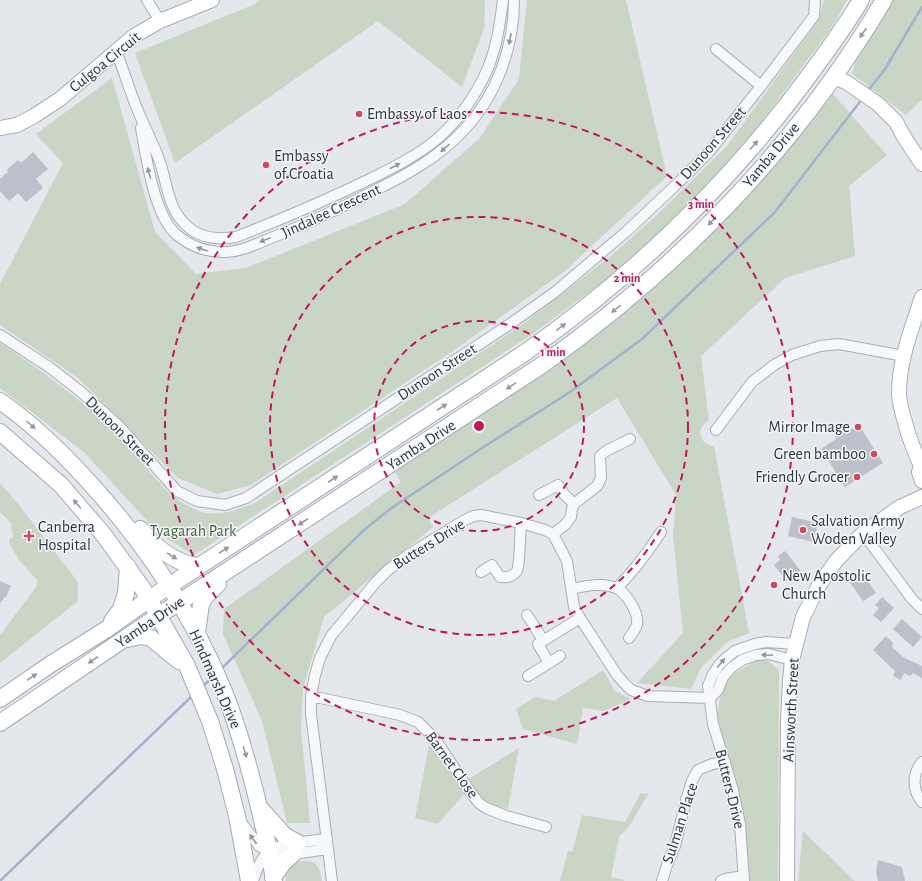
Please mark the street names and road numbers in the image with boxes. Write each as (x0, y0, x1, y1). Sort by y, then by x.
street label: Culgoa Circuit (66, 29, 144, 95)
street label: Dunoon Street (677, 104, 749, 182)
street label: Yamba Drive (739, 120, 803, 190)
street label: Jindalee Crescent (279, 181, 383, 241)
street label: Dunoon Street (395, 341, 479, 403)
street label: Dunoon Street (82, 393, 158, 469)
street label: Yamba Drive (384, 417, 458, 473)
street label: Butters Drive (390, 516, 468, 572)
street label: Yamba Drive (113, 593, 187, 651)
street label: Hindmarsh Drive (186, 627, 244, 731)
street label: Ainsworth Street (780, 657, 802, 763)
street label: Barnet Close (423, 729, 481, 801)
street label: Butters Drive (712, 748, 748, 830)
street label: Sulman Place (659, 781, 701, 865)

